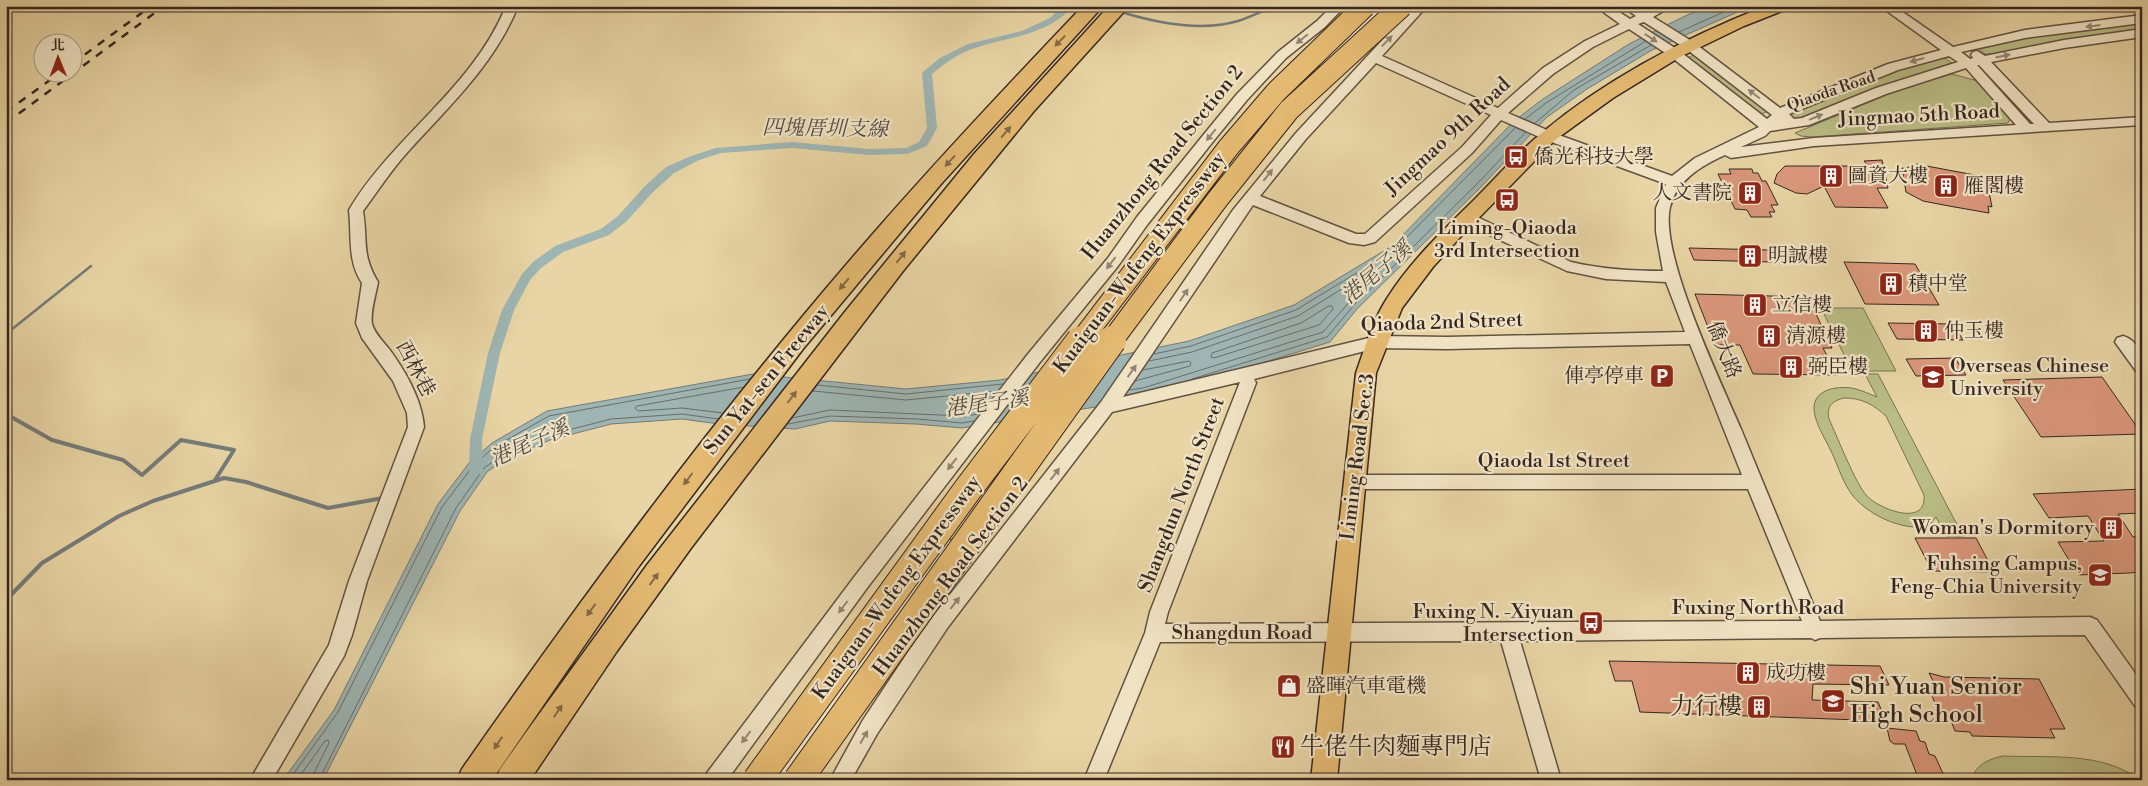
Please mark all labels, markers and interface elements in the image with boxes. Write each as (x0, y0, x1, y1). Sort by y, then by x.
one-way arrow (2085, 22, 2101, 30)
north arrow (32, 32, 82, 82)
one-way arrow (1296, 33, 1309, 44)
one-way arrow (1644, 33, 1658, 43)
one-way arrow (1054, 35, 1066, 47)
one-way arrow (1381, 35, 1393, 47)
text: 北 (51, 37, 65, 55)
one-way arrow (1996, 51, 2012, 59)
one-way arrow (1910, 57, 1925, 65)
street label: Huanzhong Road Section 2 (1077, 61, 1249, 265)
street label: Qiaoda Road (1784, 66, 1878, 116)
street label: Jingmao 9th Road (1379, 72, 1517, 202)
one-way arrow (1747, 89, 1761, 99)
street label: Jingmao 5th Road (1837, 99, 2001, 133)
one-way arrow (1809, 112, 1823, 120)
water label: 四塊厝圳支線 (762, 115, 890, 143)
one-way arrow (1000, 126, 1011, 139)
one-way arrow (1205, 128, 1216, 141)
bus stop icon: 僑光科技大學 (1503, 144, 1529, 170)
place label: 僑光科技大學 (1534, 145, 1654, 170)
street label: Kuaiguan-Wufeng Expressway (1048, 147, 1232, 379)
one-way arrow (944, 154, 956, 166)
building icon: 圖資大樓 (1818, 163, 1844, 189)
place label: 圖資大樓 (1848, 164, 1928, 189)
one-way arrow (1262, 169, 1273, 182)
building icon: 雁閣樓 (1933, 173, 1959, 199)
place label: 雁閣樓 (1964, 174, 2024, 199)
building icon: 人文書院 (1737, 180, 1763, 206)
place label: 人文書院 (1652, 181, 1732, 206)
bus stop icon: Liming-Qiaoda 3rd Intersection (1494, 187, 1520, 213)
place label: Liming-Qiaoda 3rd Intersection (1434, 216, 1580, 264)
water label: 港尾子溪 (1336, 235, 1419, 310)
building icon: 明誠樓 (1737, 243, 1763, 269)
place label: 明誠樓 (1768, 244, 1828, 269)
one-way arrow (896, 251, 907, 264)
one-way arrow (1106, 257, 1117, 270)
building icon: 積中堂 (1878, 271, 1904, 297)
place label: 積中堂 (1908, 272, 1968, 297)
one-way arrow (839, 278, 850, 290)
one-way arrow (1179, 289, 1188, 302)
building icon: 立信樓 (1742, 292, 1768, 318)
place label: 立信樓 (1772, 293, 1832, 318)
street label: Sun Yat-sen Freeway (699, 300, 835, 460)
street label: Qiaoda 2nd Street (1360, 308, 1524, 338)
street label: 僑大路 (1700, 318, 1746, 382)
building icon: 仲玉樓 (1913, 318, 1939, 344)
place label: 仲玉樓 (1944, 319, 2004, 344)
building icon: 清源樓 (1756, 323, 1782, 349)
place label: 清源樓 (1786, 324, 1846, 349)
street label: 西林巷 (390, 337, 440, 401)
building icon: 弼臣樓 (1778, 354, 1804, 380)
place label: Overseas Chinese University (1950, 354, 2109, 402)
place label: 弼臣樓 (1808, 355, 1868, 380)
parking icon: 俥亭停車 (1649, 363, 1675, 389)
place label: 俥亭停車 (1564, 364, 1644, 389)
school or university icon: Overseas Chinese University (1920, 364, 1946, 390)
one-way arrow (1127, 365, 1137, 378)
street label: Liming Road Sec.3 (1335, 372, 1381, 542)
water label: 港尾子溪 (944, 385, 1032, 423)
one-way arrow (787, 390, 797, 404)
street label: Shangdun North Street (1133, 394, 1231, 596)
water label: 港尾子溪 (486, 414, 575, 473)
street label: Qiaoda 1st Street (1478, 449, 1630, 474)
one-way arrow (947, 457, 958, 470)
one-way arrow (1050, 468, 1060, 481)
street label: Kuaiguan-Wufeng Expressway (807, 471, 987, 705)
one-way arrow (682, 472, 693, 485)
street label: Huanzhong Road Section 2 (868, 472, 1034, 682)
building icon: Woman's Dormitory (2098, 515, 2124, 541)
place label: Woman's Dormitory (1911, 516, 2094, 541)
place label: Fuhsing Campus, Feng-Chia University (1890, 552, 2082, 600)
school or university icon: Fuhsing Campus, Feng-Chia University (2087, 562, 2113, 588)
one-way arrow (648, 573, 659, 586)
street label: Fuxing North Road (1672, 596, 1845, 621)
one-way arrow (950, 597, 961, 610)
one-way arrow (837, 600, 848, 613)
place label: Fuxing N. -Xiyuan Intersection (1412, 600, 1574, 648)
one-way arrow (586, 603, 596, 617)
bus stop icon: Fuxing N. -Xiyuan Intersection (1578, 610, 1604, 636)
street label: Shangdun Road (1172, 621, 1313, 646)
building icon: 成功樓 (1735, 660, 1761, 686)
place label: 成功樓 (1766, 661, 1826, 686)
place label: Shi Yuan Senior High School (1850, 672, 2022, 730)
shop icon: 盛暉汽車電機 (1276, 673, 1302, 699)
place label: 盛暉汽車電機 (1306, 674, 1426, 699)
school or university icon: Shi Yuan Senior High School (1820, 688, 1846, 714)
place label: 力行樓 (1670, 692, 1742, 722)
building icon: 力行樓 (1746, 694, 1772, 720)
one-way arrow (553, 704, 563, 717)
one-way arrow (741, 730, 751, 744)
one-way arrow (860, 731, 869, 744)
place label: 牛佬牛肉麵專門店 (1300, 732, 1492, 762)
restaurant icon: 牛佬牛肉麵專門店 (1270, 734, 1296, 760)
one-way arrow (493, 736, 503, 750)

